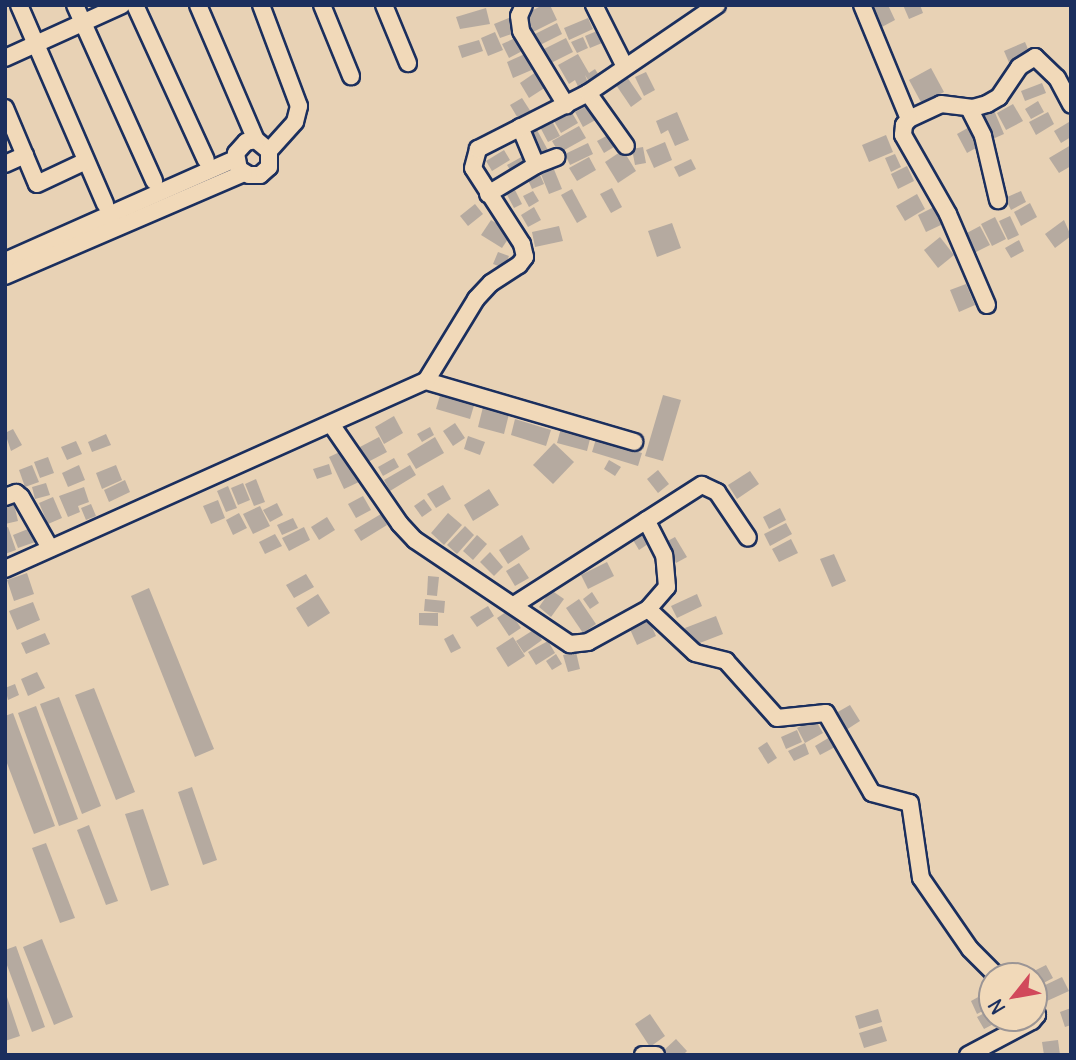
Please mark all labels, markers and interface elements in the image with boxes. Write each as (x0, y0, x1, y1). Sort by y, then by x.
north arrow (978, 962, 1048, 1032)
text: N (983, 995, 1010, 1019)

